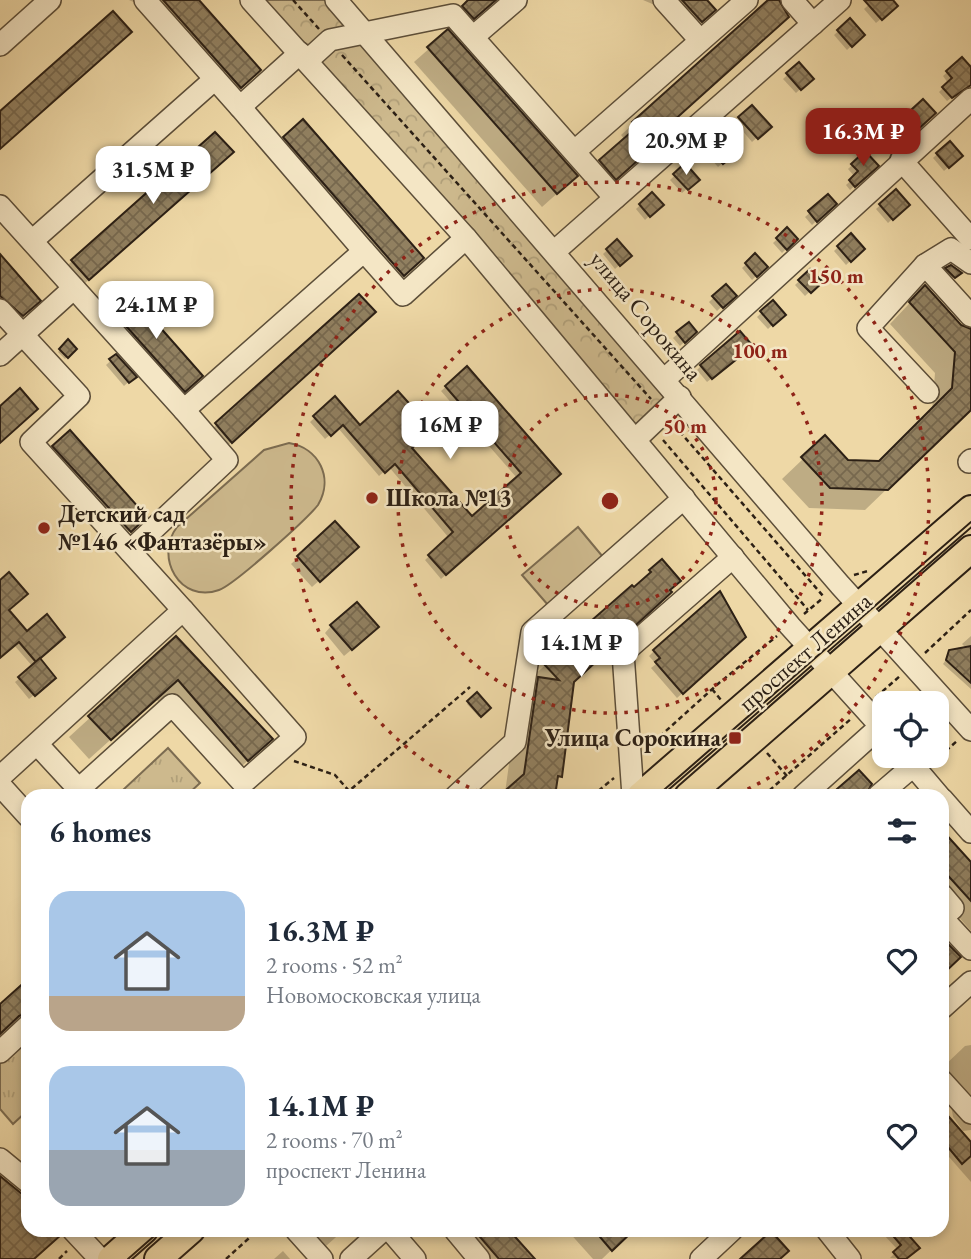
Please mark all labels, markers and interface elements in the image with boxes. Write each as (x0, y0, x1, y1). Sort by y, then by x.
pin: 16.3M ₽ (798, 108, 928, 168)
text: 16.3M ₽ (822, 116, 904, 146)
pin: 20.9M ₽ (621, 118, 751, 177)
text: 20.9M ₽ (645, 125, 727, 155)
pin: 31.5M ₽ (88, 146, 218, 206)
text: 31.5M ₽ (112, 154, 194, 184)
street label: улица Сорокина (583, 244, 710, 387)
text: 150 m (808, 262, 864, 289)
pin: 24.1M ₽ (91, 282, 221, 341)
text: 24.1M ₽ (115, 289, 197, 319)
text: 100 m (732, 337, 788, 364)
pin: 16M ₽ (401, 402, 499, 461)
text: 16M ₽ (417, 409, 483, 439)
text: 50 m (663, 412, 707, 439)
place label: Школа №13 (386, 482, 512, 513)
centre of rings (598, 489, 622, 513)
marker: Школа №13 (364, 490, 380, 506)
place label: Детский сад №146 «Фантазёры» (58, 498, 267, 557)
marker: Детский сад №146 «Фантазёры» (36, 520, 52, 536)
street label: проспект Ленина (731, 585, 878, 718)
pin: 14.1M ₽ (516, 620, 646, 679)
text: 14.1M ₽ (540, 627, 622, 657)
map controls (872, 691, 949, 768)
button: locate (872, 691, 949, 768)
place label: Улица Сорокина (544, 722, 721, 753)
marker: Улица Сорокина (727, 730, 743, 746)
text: 6 homes (49, 812, 151, 851)
icon: filters (883, 812, 921, 850)
text: 16.3M ₽ (266, 911, 374, 950)
icon: home (105, 919, 189, 1003)
icon: heart (883, 942, 921, 980)
text: 2 rooms · 52 m² (266, 950, 403, 980)
text: Новомосковская улица (266, 980, 481, 1010)
text: 14.1M ₽ (266, 1086, 374, 1125)
icon: home (105, 1094, 189, 1178)
icon: heart (883, 1117, 921, 1155)
text: 2 rooms · 70 m² (266, 1125, 403, 1155)
text: проспект Ленина (266, 1155, 426, 1185)

